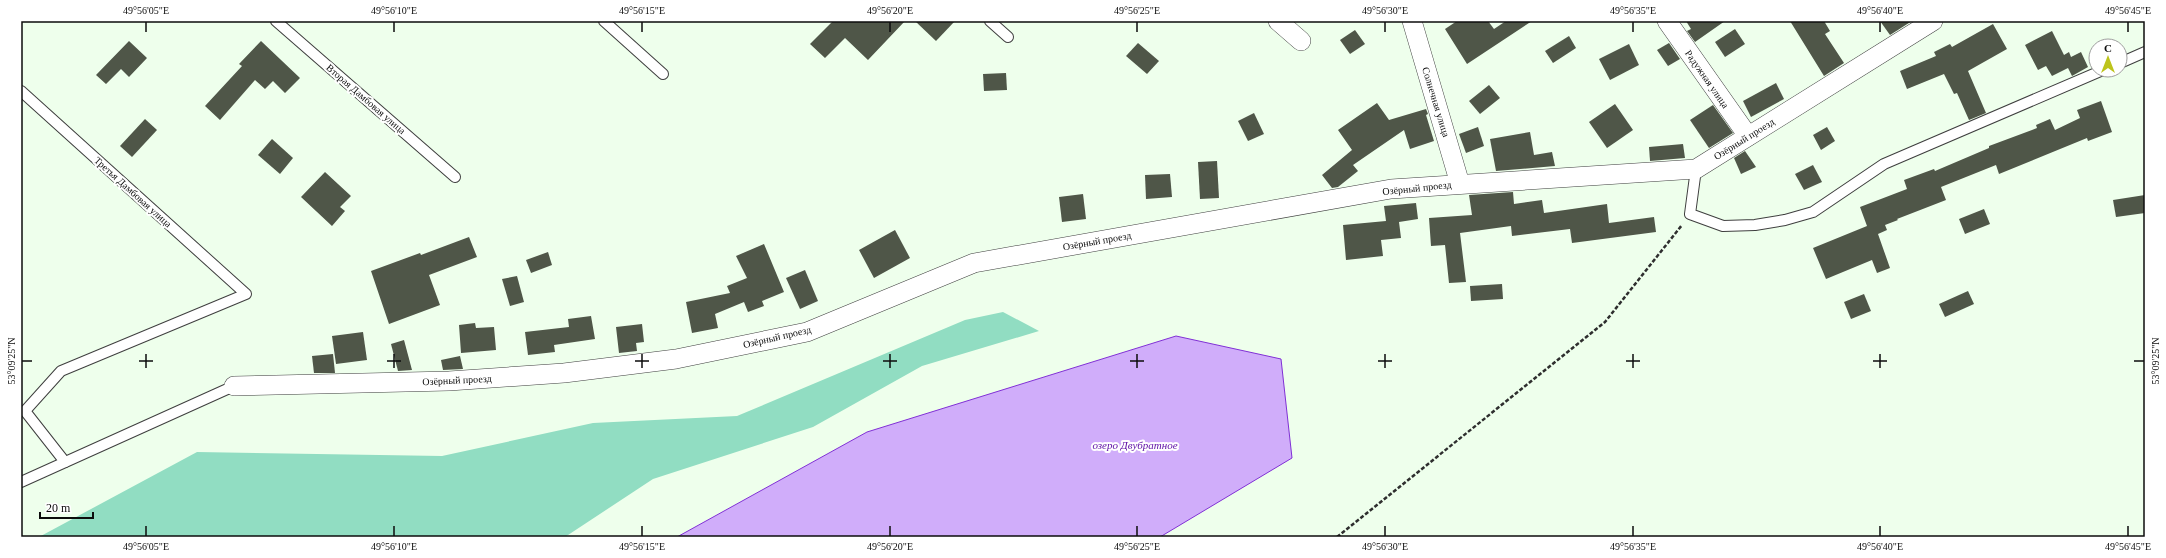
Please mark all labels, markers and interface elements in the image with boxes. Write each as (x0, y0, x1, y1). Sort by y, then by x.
text: 49°56'05"E (123, 5, 169, 16)
text: 49°56'10"E (371, 5, 417, 16)
text: 49°56'15"E (619, 5, 665, 16)
text: 49°56'20"E (867, 5, 913, 16)
text: 49°56'25"E (1114, 5, 1160, 16)
text: 49°56'30"E (1362, 5, 1408, 16)
text: 49°56'35"E (1610, 5, 1656, 16)
text: 49°56'40"E (1857, 5, 1903, 16)
text: 49°56'45"E (2105, 5, 2151, 16)
north arrow (2088, 38, 2128, 78)
text: С (2104, 42, 2112, 54)
street label: Радужная улица (1683, 48, 1731, 111)
street label: Вторая Дамбовая улица (324, 62, 408, 137)
street label: Солнечная улица (1420, 66, 1452, 139)
street label: Озёрный проезд (1712, 116, 1776, 162)
street label: Третья Дамбовая улица (92, 155, 174, 230)
street label: Озёрный проезд (1382, 179, 1452, 197)
street label: Озёрный проезд (1062, 230, 1132, 252)
street label: Озёрный проезд (742, 324, 812, 350)
text: 53°09'25"N (6, 337, 17, 385)
text: 53°09'25"N (2150, 337, 2161, 385)
street label: Озёрный проезд (422, 373, 492, 387)
water label: озеро Двубратное (1092, 439, 1178, 451)
scale bar (40, 494, 93, 520)
text: 20 m (46, 501, 71, 515)
text: 49°56'05"E (123, 541, 169, 552)
text: 49°56'10"E (371, 541, 417, 552)
text: 49°56'15"E (619, 541, 665, 552)
text: 49°56'20"E (867, 541, 913, 552)
text: 49°56'25"E (1114, 541, 1160, 552)
text: 49°56'30"E (1362, 541, 1408, 552)
text: 49°56'35"E (1610, 541, 1656, 552)
text: 49°56'40"E (1857, 541, 1903, 552)
text: 49°56'45"E (2105, 541, 2151, 552)

